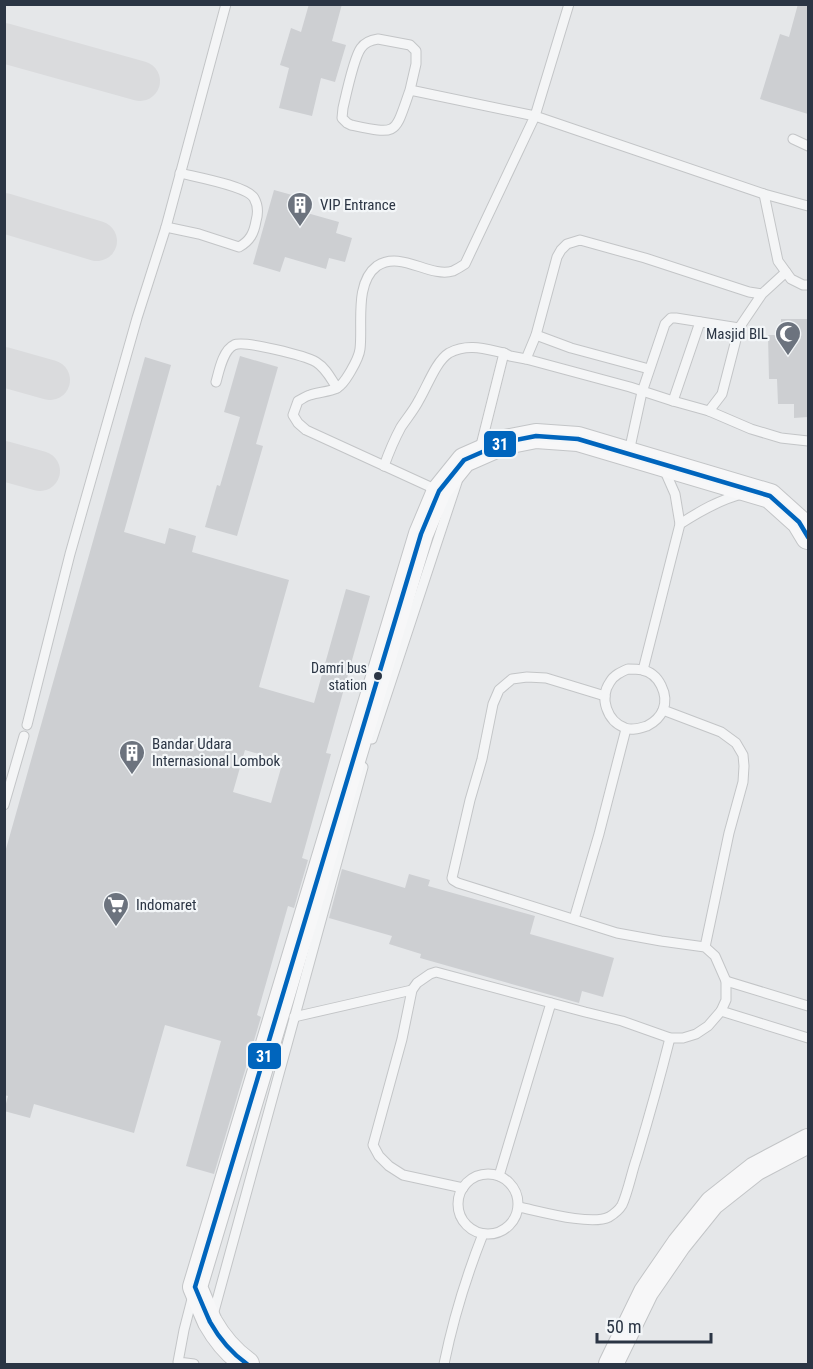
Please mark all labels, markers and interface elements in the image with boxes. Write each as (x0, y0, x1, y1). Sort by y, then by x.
building icon: VIP Entrance (285, 190, 315, 228)
place label: VIP Entrance (320, 196, 396, 214)
mosque icon: Masjid BIL (773, 319, 803, 357)
place label: Masjid BIL (706, 325, 768, 343)
line badge: 31 (483, 430, 517, 458)
text: 31 (492, 435, 508, 454)
place label: Damri bus station (311, 660, 367, 693)
marker: Damri bus station (372, 670, 384, 682)
place label: Bandar Udara Internasional Lombok (152, 735, 281, 770)
building icon: Bandar Udara Internasional Lombok (117, 738, 147, 776)
supermarket icon: Indomaret (101, 890, 131, 928)
place label: Indomaret (136, 896, 196, 914)
line badge: 31 (247, 1042, 282, 1070)
text: 31 (256, 1047, 272, 1066)
scale bar (597, 1306, 711, 1344)
text: 50 m (606, 1316, 641, 1337)

